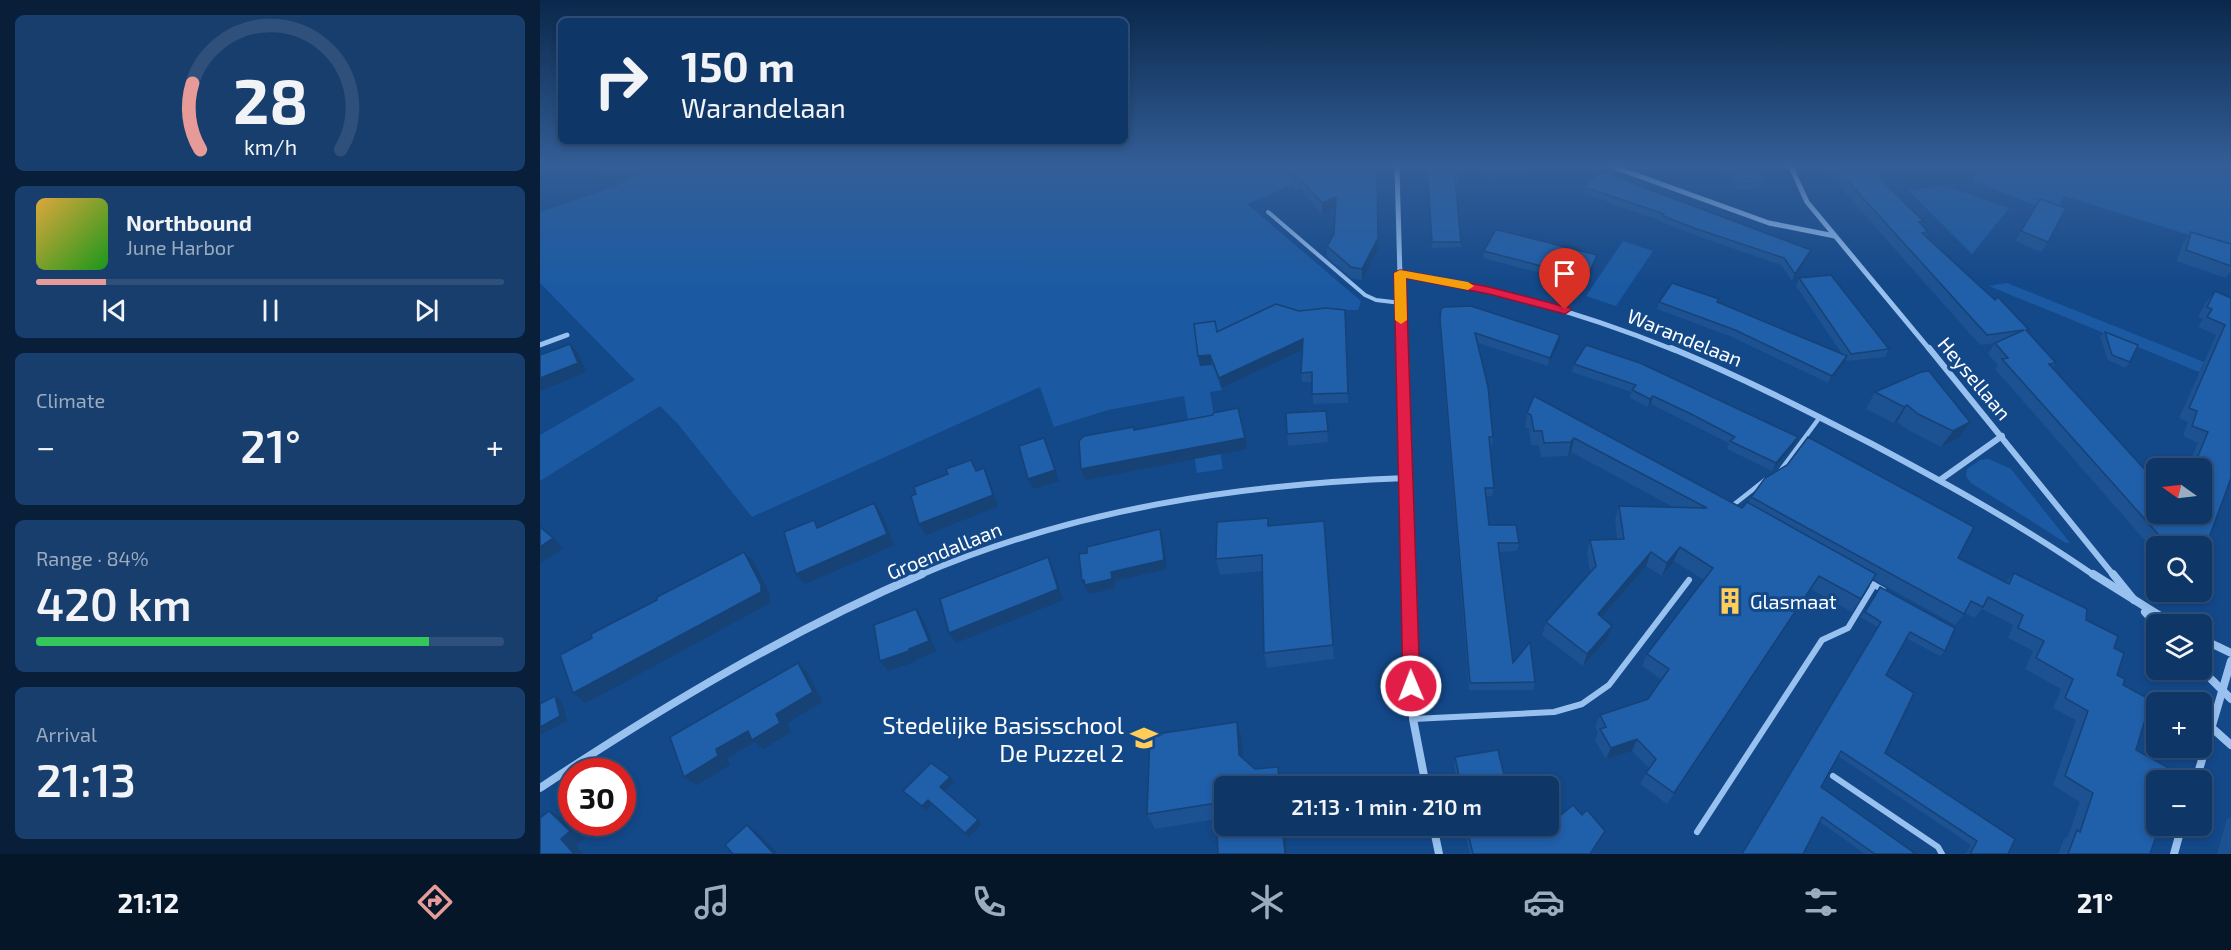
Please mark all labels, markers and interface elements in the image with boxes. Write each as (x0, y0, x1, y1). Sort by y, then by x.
text: 150 m (681, 40, 795, 90)
icon: right (582, 42, 660, 120)
text: 28 (232, 62, 308, 137)
text: Warandelaan (681, 91, 846, 123)
text: km/h (243, 134, 297, 159)
text: Northbound (126, 209, 252, 235)
text: June Harbor (126, 235, 234, 259)
pin (1539, 248, 1590, 310)
icon: arrive (1548, 257, 1581, 290)
icon: previous (98, 294, 131, 327)
icon: pause (254, 294, 287, 327)
icon: next (410, 294, 443, 327)
street label: Warandelaan (1624, 303, 1746, 371)
street label: Heysellaan (1933, 332, 2017, 424)
text: Climate (36, 388, 105, 412)
text: 21° (240, 418, 301, 472)
text: − (36, 426, 55, 466)
text: + (486, 426, 504, 466)
north arrow (2146, 458, 2212, 524)
map controls (2146, 458, 2212, 836)
street label: Groendallaan (883, 516, 1005, 584)
button: search (2146, 536, 2212, 602)
text: Range · 84% (36, 546, 149, 570)
text: 420 km (36, 576, 192, 630)
building icon: Glasmaat (1715, 586, 1745, 616)
place label: Glasmaat (1750, 589, 1837, 613)
button: layers (2146, 614, 2212, 680)
position arrow (1379, 654, 1443, 718)
button: + (2146, 692, 2212, 758)
place label: Stedelijke Basisschool De Puzzel 2 (882, 710, 1124, 767)
text: Arrival (36, 722, 97, 746)
school or university icon: Stedelijke Basisschool De Puzzel 2 (1129, 723, 1159, 753)
text: 21:13 (36, 752, 136, 806)
speed limit sign: 30 (558, 758, 636, 836)
button: − (2146, 770, 2212, 836)
text: 21:13 · 1 min · 210 m (1291, 793, 1482, 819)
icon: directions (414, 881, 456, 923)
icon: music (691, 881, 733, 923)
icon: phone (968, 881, 1010, 923)
icon: climate (1246, 881, 1288, 923)
icon: car (1523, 881, 1565, 923)
icon: filters (1800, 881, 1842, 923)
text: 21:12 (118, 886, 179, 918)
text: 21° (2077, 886, 2113, 918)

